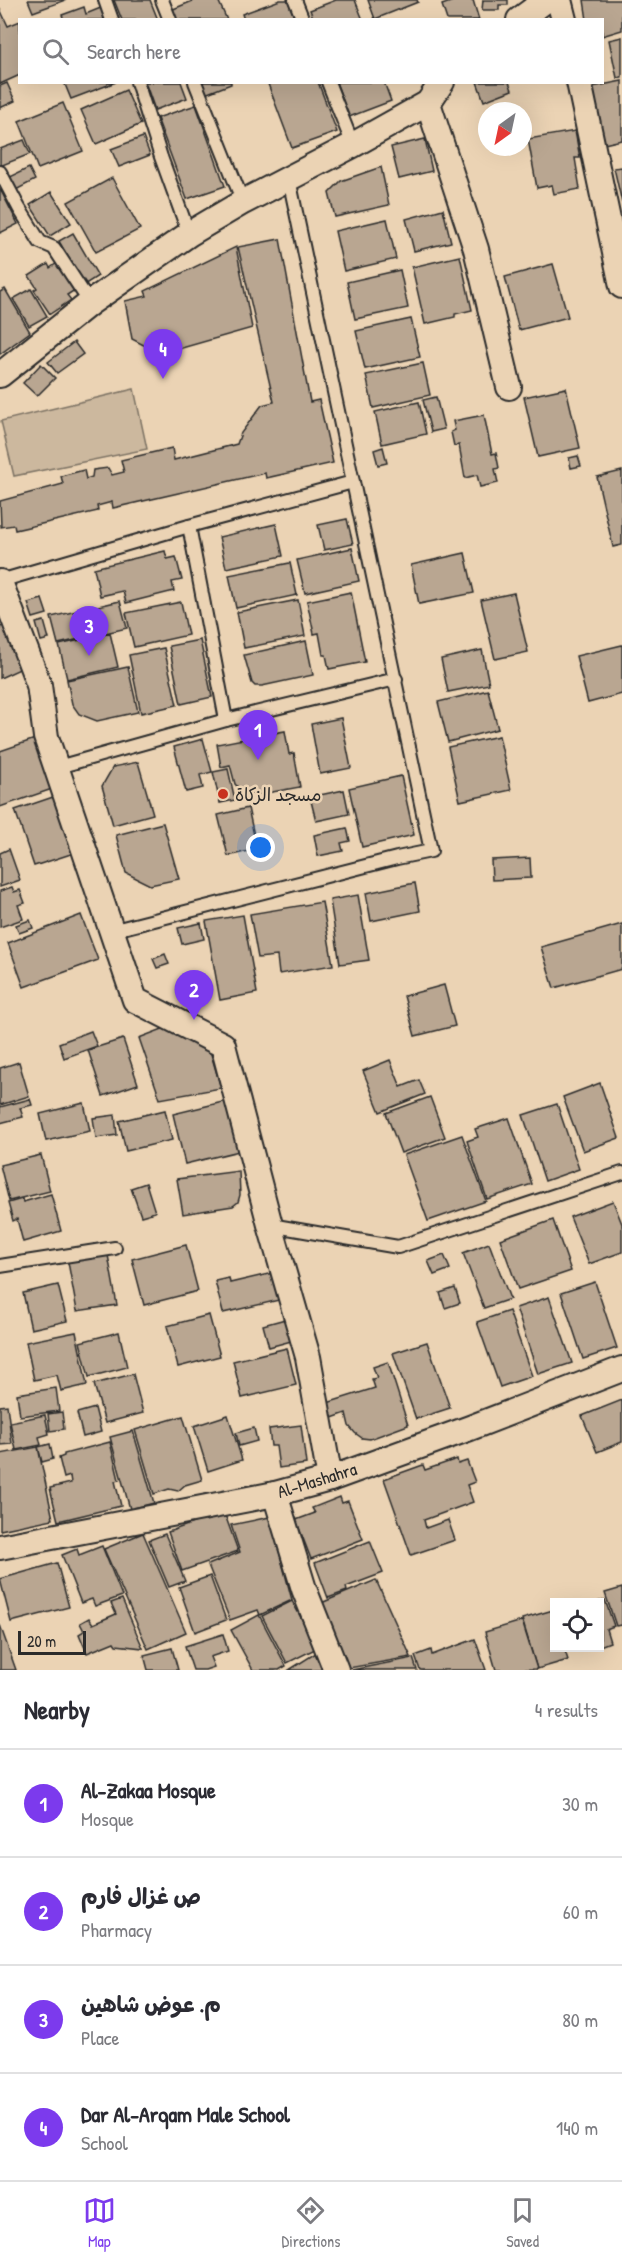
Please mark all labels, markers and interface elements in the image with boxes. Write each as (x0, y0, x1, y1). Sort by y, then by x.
search box (18, 18, 604, 84)
icon: search (39, 35, 72, 68)
text: Search here (87, 36, 181, 66)
north arrow (478, 102, 532, 156)
pin: 4 (144, 330, 182, 379)
pin: 3 (70, 606, 109, 656)
pin: 1 (238, 710, 278, 760)
place label: مسجد الزكاة (235, 782, 322, 807)
marker: مسجد الزكاة (216, 787, 230, 801)
your location (246, 833, 275, 862)
pin: 2 (174, 970, 214, 1020)
street label: Al-Mashahra (274, 1456, 360, 1504)
map controls (550, 1598, 604, 1652)
button: locate (550, 1598, 604, 1652)
scale bar (18, 1628, 86, 1656)
text: 20 m (27, 1630, 56, 1652)
text: Nearby (24, 1692, 90, 1727)
text: 4 results (535, 1696, 598, 1723)
text: Al-Zakaa Mosque (81, 1775, 216, 1805)
text: 1 (40, 1790, 47, 1817)
text: 30 m (562, 1790, 598, 1817)
text: Mosque (81, 1805, 134, 1832)
text: ص غزال فارم (81, 1881, 201, 1911)
text: 2 (39, 1898, 48, 1925)
text: 60 m (563, 1898, 598, 1925)
text: Pharmacy (81, 1916, 152, 1943)
text: م. عوض شاهين (81, 1989, 221, 2019)
text: 3 (39, 2006, 48, 2033)
text: 80 m (562, 2006, 598, 2033)
text: Place (81, 2024, 120, 2051)
text: Dar Al-Arqam Male School (81, 2099, 290, 2129)
text: 4 (40, 2114, 47, 2141)
text: 140 m (556, 2114, 598, 2141)
text: School (81, 2129, 128, 2156)
tab: Map (83, 2194, 116, 2252)
tab: Directions (282, 2194, 340, 2252)
tab: Saved (506, 2194, 539, 2252)

